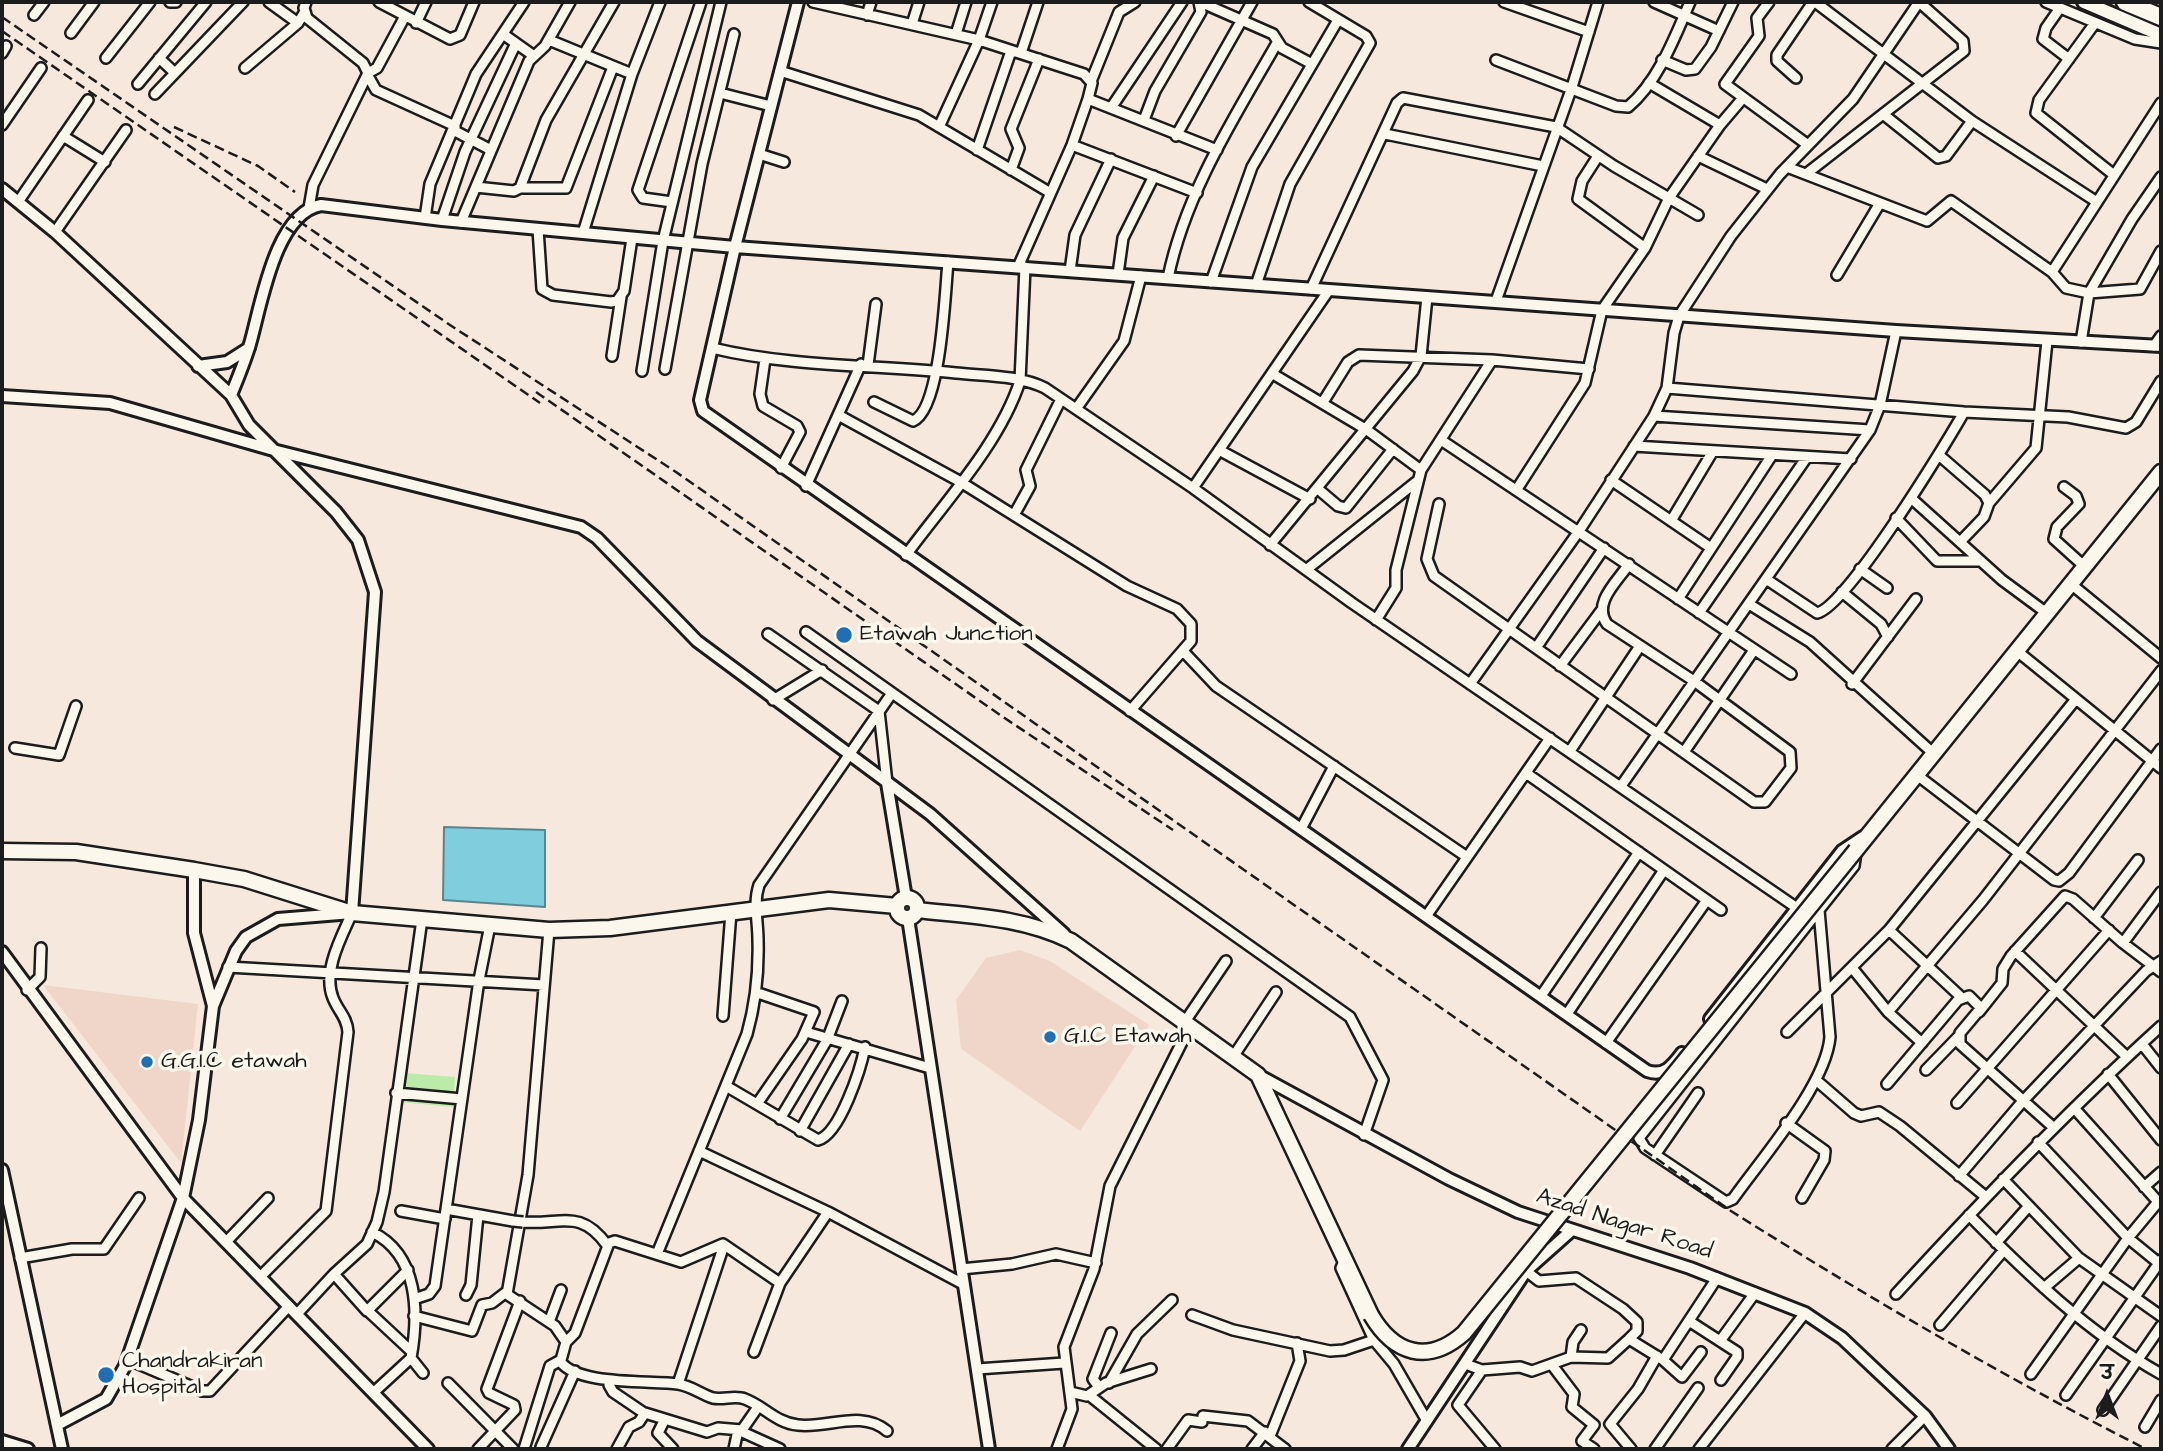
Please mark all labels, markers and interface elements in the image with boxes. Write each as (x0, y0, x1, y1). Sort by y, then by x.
place label: Etawah Junction (860, 621, 1033, 649)
marker: Etawah Junction (834, 625, 854, 645)
place label: G.I.C Etawah (1064, 1023, 1192, 1051)
marker: G.I.C Etawah (1042, 1029, 1058, 1045)
place label: G.G.I.C etawah (161, 1048, 307, 1076)
marker: G.G.I.C etawah (139, 1054, 155, 1070)
street label: Azad Nagar Road (1533, 1184, 1715, 1266)
place label: Chandrakiran Hospital (122, 1348, 263, 1402)
north arrow (2072, 1360, 2142, 1430)
text: उ (2101, 1360, 2113, 1387)
marker: Chandrakiran Hospital (96, 1365, 116, 1385)

